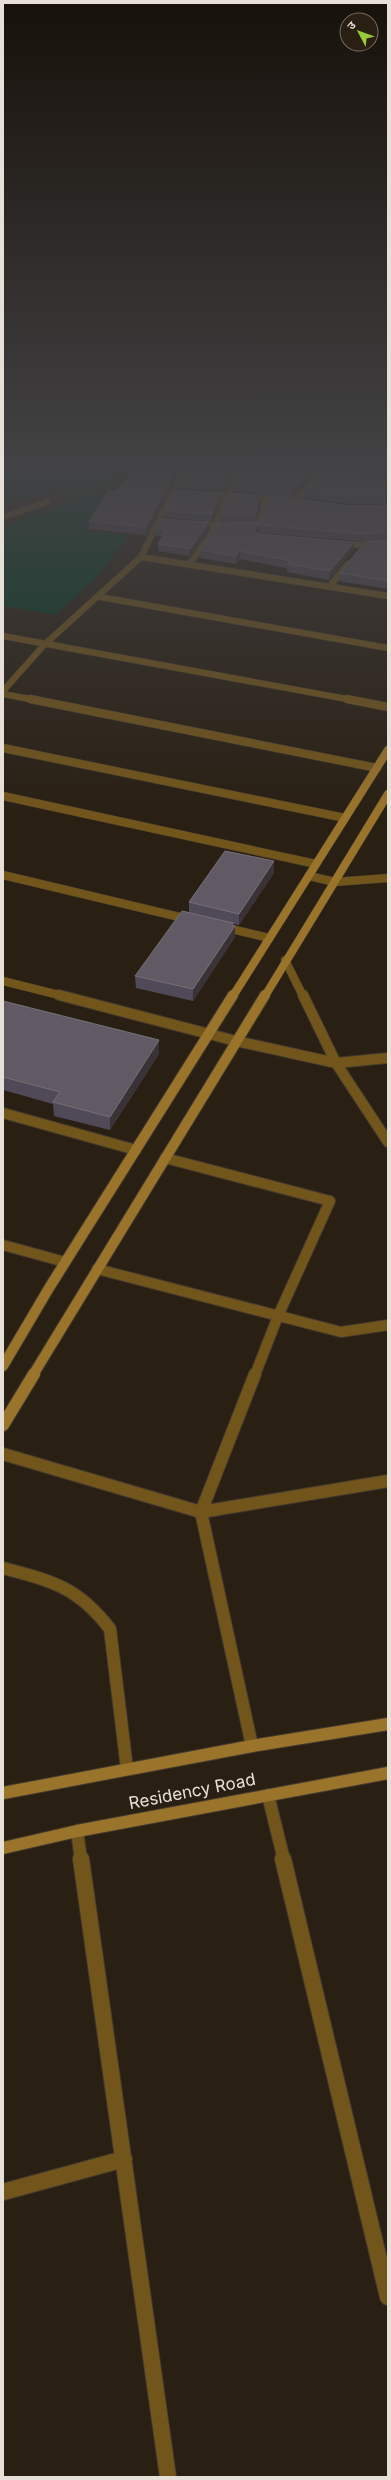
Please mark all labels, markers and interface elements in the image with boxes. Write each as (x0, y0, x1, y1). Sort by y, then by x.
north arrow (339, 12, 379, 52)
text: उ (344, 18, 359, 32)
street label: Residency Road (127, 1769, 257, 1813)

